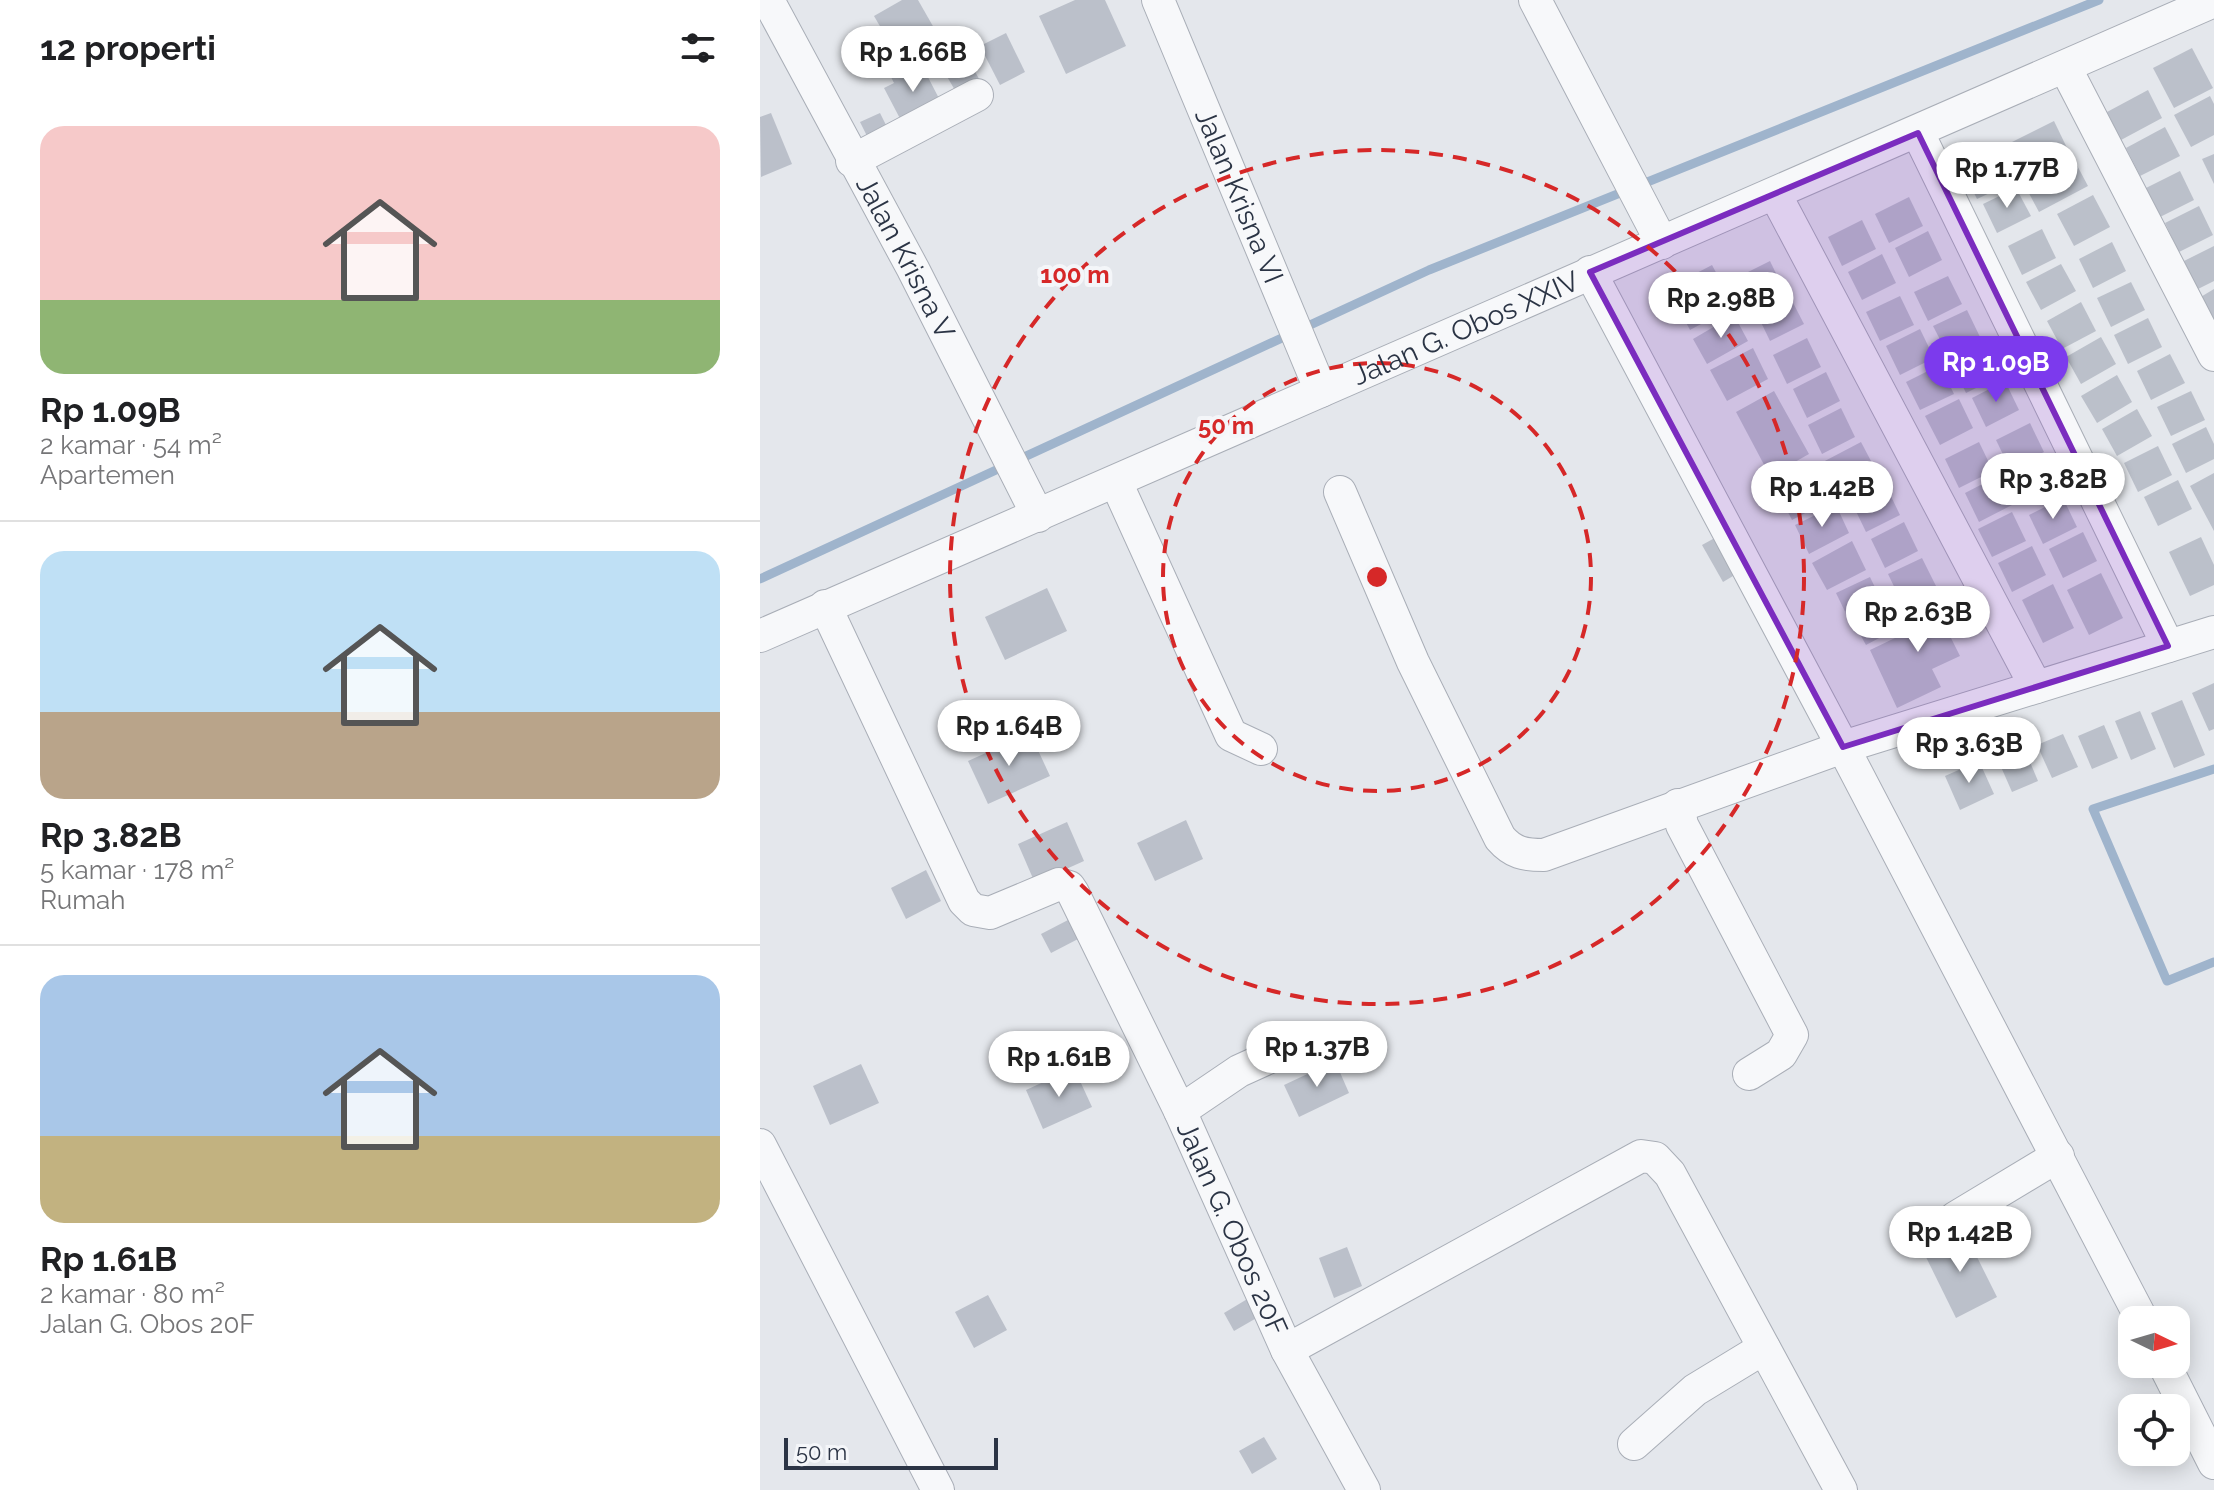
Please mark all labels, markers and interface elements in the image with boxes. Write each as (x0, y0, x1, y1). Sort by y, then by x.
icon: filters (676, 26, 720, 70)
pin: Rp 1.66B (830, 26, 996, 94)
text: 12 properti (40, 28, 216, 68)
text: Rp 1.66B (859, 37, 967, 67)
street label: Jalan Krisna VI (1188, 104, 1290, 288)
pin: Rp 1.77B (1924, 142, 2090, 210)
text: Rp 1.77B (1954, 153, 2060, 183)
street label: Jalan Krisna V (849, 171, 962, 344)
icon: home (308, 178, 452, 322)
text: 100 m (1040, 260, 1110, 289)
street label: Jalan G. Obos XXIV (1347, 264, 1584, 392)
pin: Rp 2.98B (1638, 272, 1804, 340)
text: Rp 2.98B (1666, 283, 1776, 313)
pin: Rp 1.09B (1913, 336, 2079, 404)
text: Rp 1.09B (1942, 347, 2050, 377)
text: Rp 1.09B (40, 390, 181, 430)
text: 50 m (1198, 411, 1254, 440)
text: 2 kamar · 54 m² (40, 430, 222, 460)
pin: Rp 3.82B (1970, 453, 2136, 521)
text: Apartemen (40, 460, 175, 490)
pin: Rp 1.42B (1739, 461, 1905, 529)
text: Rp 3.82B (1999, 464, 2107, 494)
text: Rp 1.42B (1769, 472, 1875, 502)
centre of rings (1363, 563, 1391, 591)
pin: Rp 2.63B (1835, 586, 2001, 654)
text: Rp 2.63B (1864, 597, 1972, 627)
icon: home (308, 603, 452, 747)
pin: Rp 1.64B (926, 700, 1092, 768)
text: Rp 1.64B (956, 711, 1062, 741)
pin: Rp 3.63B (1886, 717, 2052, 785)
text: Rp 3.63B (1915, 728, 2023, 758)
text: Rp 3.82B (40, 815, 182, 855)
text: 5 kamar · 178 m² (40, 855, 234, 885)
text: Rumah (40, 885, 125, 915)
pin: Rp 1.37B (1234, 1021, 1400, 1089)
icon: home (308, 1027, 452, 1171)
pin: Rp 1.61B (976, 1031, 1142, 1099)
text: Rp 1.37B (1264, 1032, 1370, 1062)
text: Rp 1.61B (1007, 1042, 1111, 1072)
street label: Jalan G. Obos 20F (1170, 1116, 1294, 1341)
pin: Rp 1.42B (1877, 1206, 2043, 1274)
text: Rp 1.42B (1907, 1217, 2013, 1247)
text: Rp 1.61B (40, 1239, 177, 1279)
text: 2 kamar · 80 m² (40, 1279, 225, 1309)
north arrow (2118, 1306, 2190, 1378)
map controls (2118, 1306, 2190, 1466)
text: Jalan G. Obos 20F (40, 1309, 255, 1339)
button: locate (2118, 1394, 2190, 1466)
scale bar (784, 1434, 998, 1470)
text: 50 m (796, 1439, 847, 1465)

